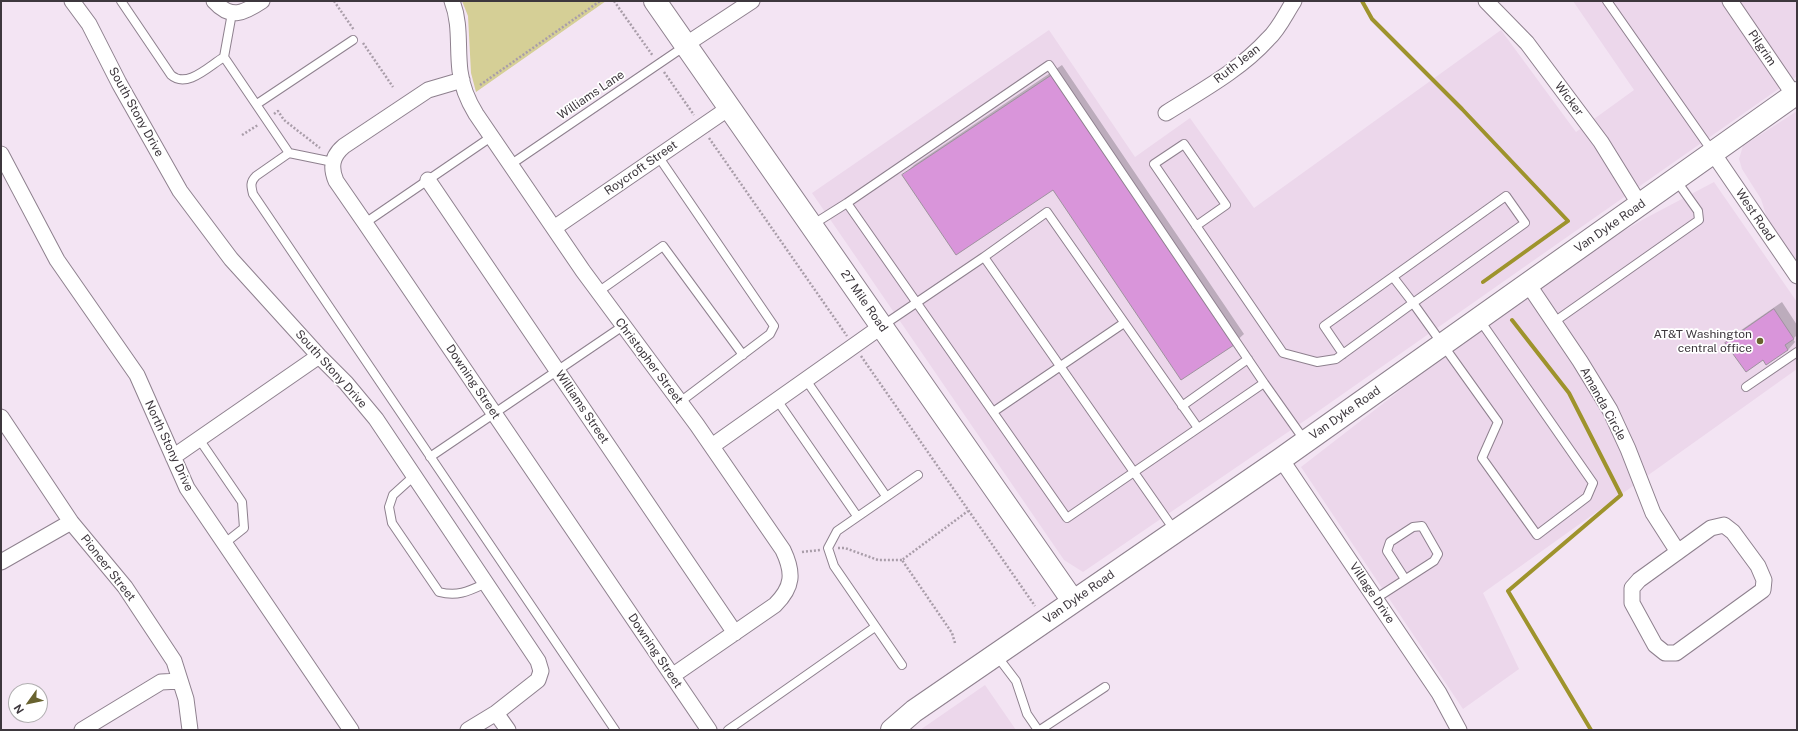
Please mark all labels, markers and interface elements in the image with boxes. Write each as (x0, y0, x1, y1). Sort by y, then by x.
street label: Pilgrim (1745, 27, 1779, 69)
street label: Ruth Jean (1211, 42, 1263, 86)
street label: South Stony Drive (105, 65, 167, 159)
street label: Williams Lane (555, 67, 627, 123)
street label: Wicker (1552, 79, 1586, 119)
street label: Roycroft Street (602, 138, 680, 198)
street label: West Road (1732, 186, 1778, 244)
street label: Van Dyke Road (1572, 196, 1648, 256)
street label: 27 Mile Road (837, 267, 891, 335)
street label: Christopher Street (612, 315, 686, 407)
street label: South Stony Drive (292, 327, 370, 411)
place label: AT&T Washington central office (1653, 327, 1752, 355)
marker: AT&T Washington central office (1755, 336, 1765, 346)
street label: Downing Street (443, 342, 503, 422)
street label: Amanda Circle (1577, 365, 1629, 443)
street label: Williams Street (552, 368, 612, 446)
street label: Van Dyke Road (1307, 383, 1383, 443)
street label: North Stony Drive (142, 398, 196, 494)
street label: Pioneer Street (78, 532, 138, 604)
street label: Village Drive (1346, 560, 1398, 626)
street label: Van Dyke Road (1041, 567, 1117, 627)
street label: Downing Street (625, 611, 685, 691)
north arrow (8, 683, 48, 723)
text: N (11, 702, 26, 716)

